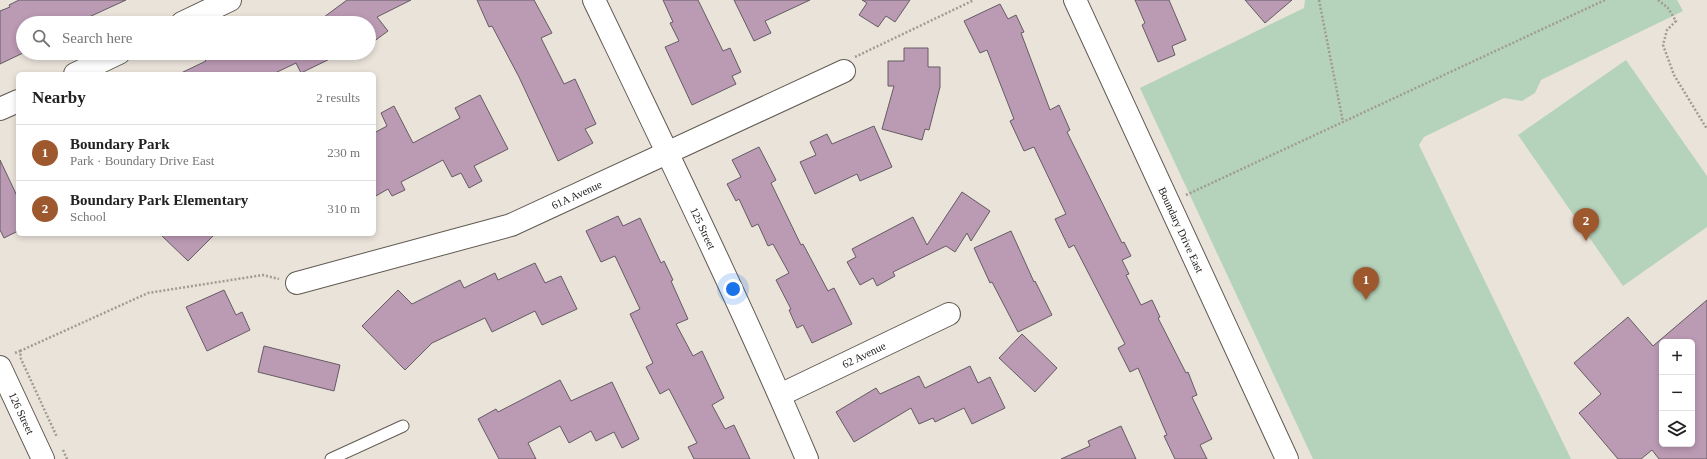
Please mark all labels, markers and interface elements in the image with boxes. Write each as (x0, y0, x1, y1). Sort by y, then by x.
search box (16, 16, 376, 60)
icon: search (30, 27, 52, 49)
text: Search here (62, 30, 132, 46)
text: Nearby (32, 88, 86, 107)
text: 2 results (316, 90, 360, 105)
text: Boundary Park (70, 136, 170, 152)
text: 1 (42, 145, 48, 160)
text: 230 m (327, 145, 360, 160)
text: Park · Boundary Drive East (70, 153, 214, 168)
street label: 61A Avenue (550, 178, 604, 211)
street label: Boundary Drive East (1156, 185, 1206, 274)
text: Boundary Park Elementary (70, 192, 248, 208)
text: 2 (42, 201, 48, 216)
text: 310 m (327, 201, 360, 216)
street label: 125 Street (688, 205, 718, 251)
pin: 2 (1573, 208, 1599, 241)
text: School (70, 209, 106, 224)
pin: 1 (1353, 267, 1379, 300)
your location (723, 279, 743, 299)
street label: 62 Avenue (840, 339, 888, 370)
map controls (1659, 339, 1695, 447)
button: + (1659, 339, 1695, 375)
button: − (1659, 375, 1695, 411)
street label: 126 Street (7, 390, 37, 436)
button: layers (1659, 411, 1695, 447)

